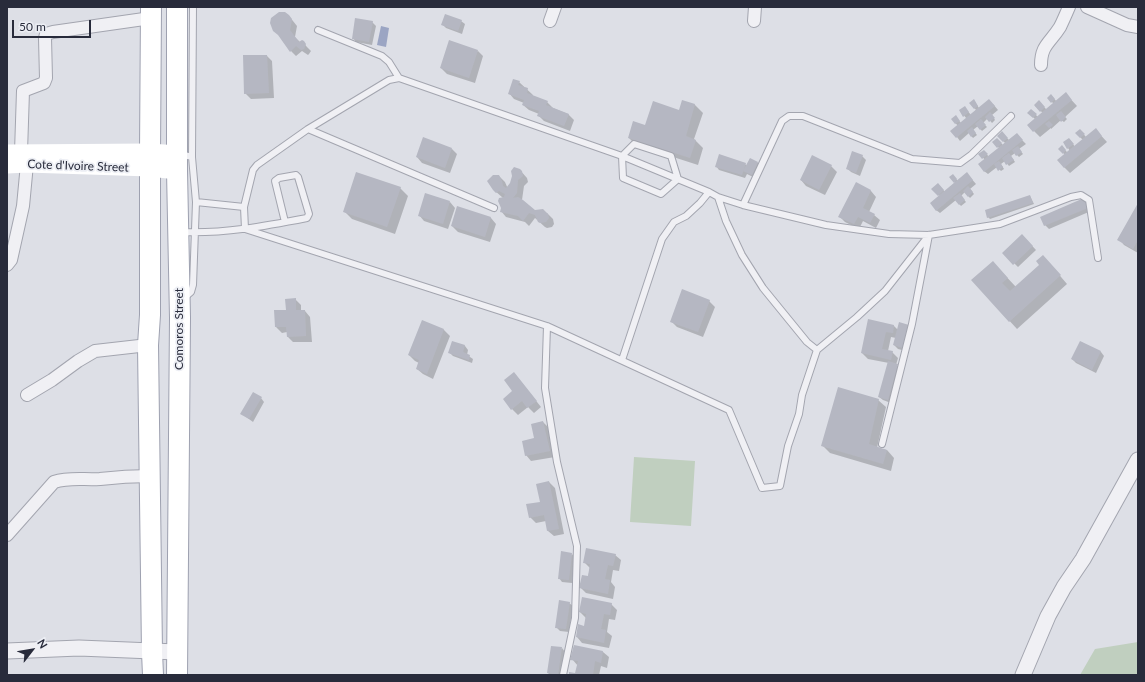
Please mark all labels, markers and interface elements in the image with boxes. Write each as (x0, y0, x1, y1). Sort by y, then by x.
scale bar (14, 12, 93, 38)
text: 50 m (19, 19, 46, 34)
street label: Cote d'Ivoire Street (27, 157, 129, 175)
street label: Comoros Street (172, 288, 186, 370)
north arrow (12, 630, 52, 670)
text: N (35, 637, 50, 651)

